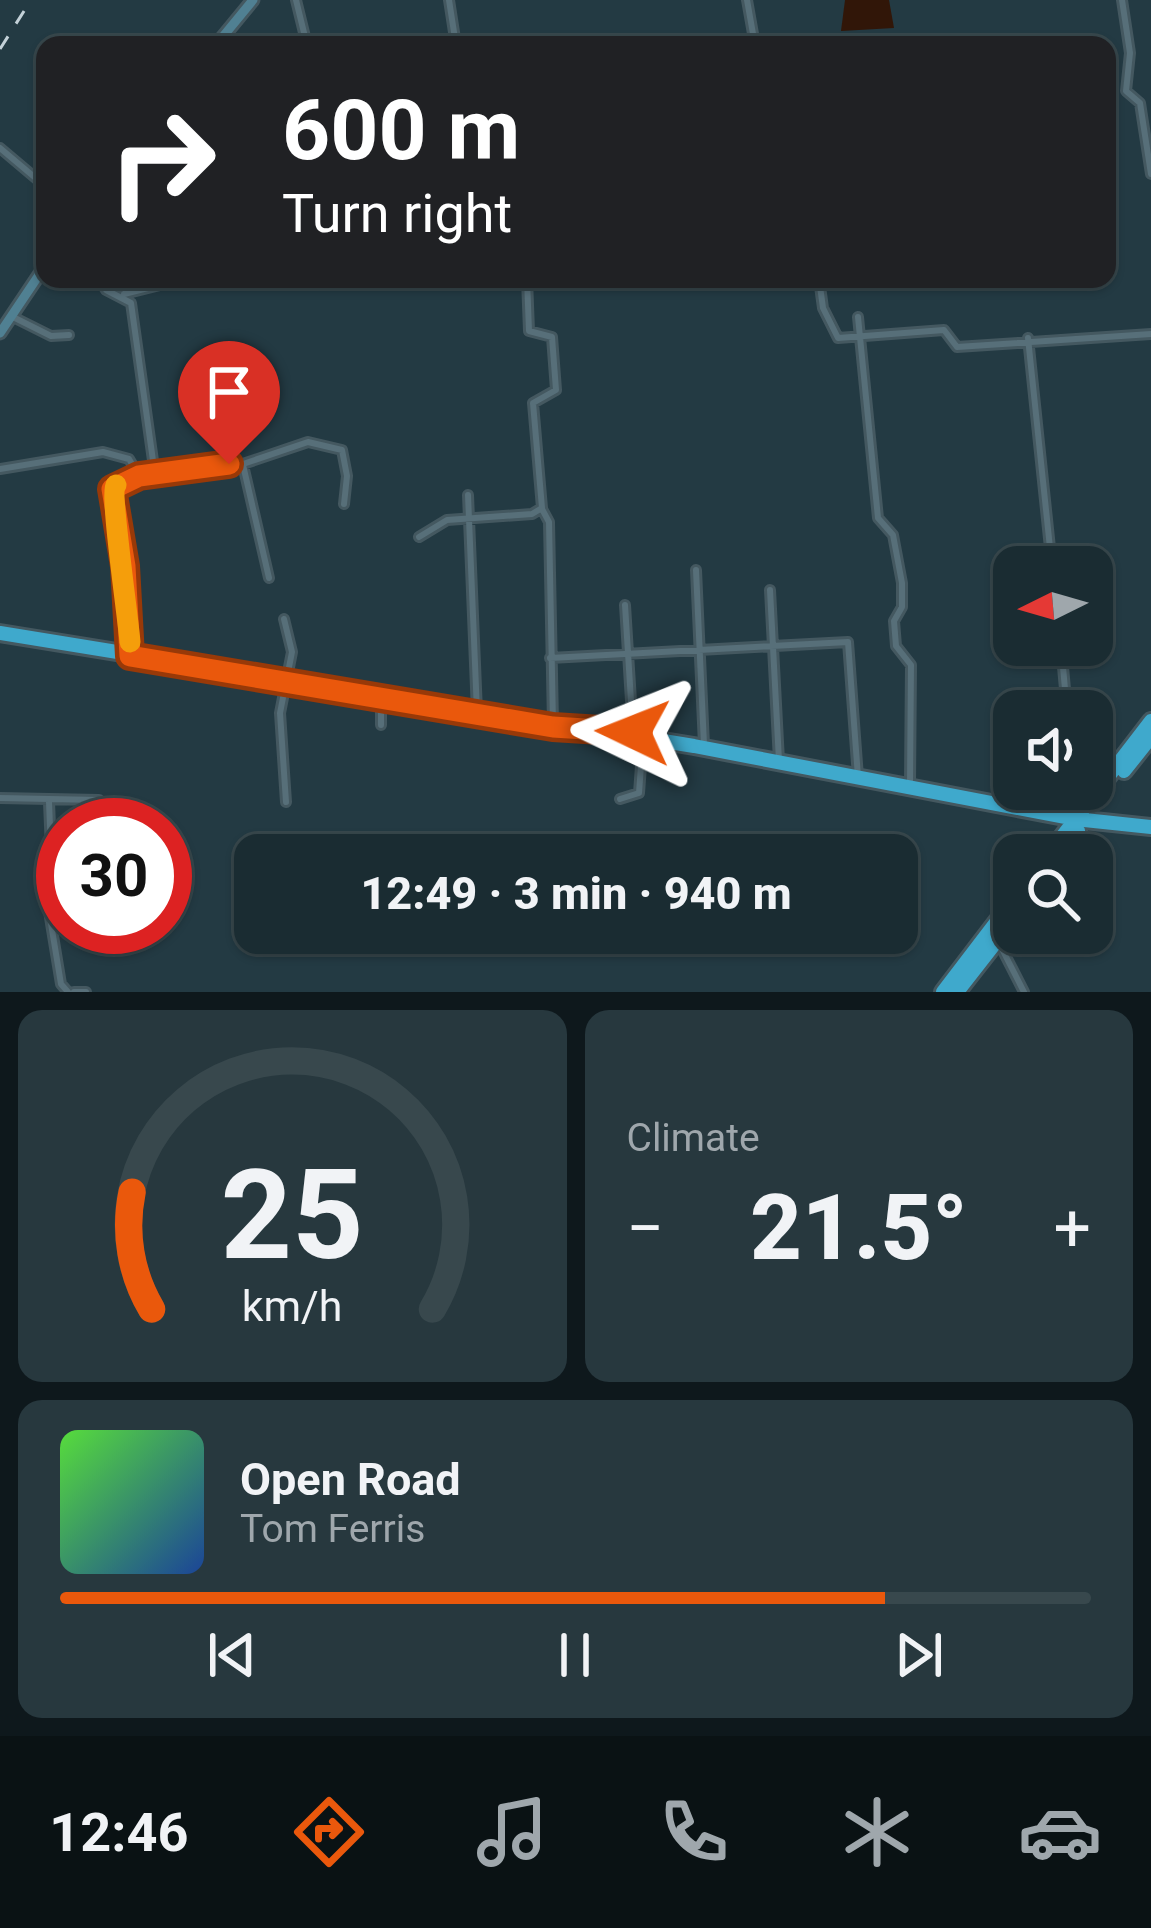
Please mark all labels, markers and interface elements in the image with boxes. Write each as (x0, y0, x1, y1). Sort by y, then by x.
text: 600 m (282, 81, 520, 180)
icon: right (84, 84, 240, 240)
text: Turn right (282, 182, 512, 245)
pin (178, 341, 280, 464)
icon: arrive (196, 359, 262, 425)
north arrow (993, 546, 1113, 666)
map controls (993, 546, 1113, 954)
position arrow (570, 669, 696, 795)
button: sound (993, 690, 1113, 810)
speed limit sign: 30 (36, 798, 192, 954)
button: search (993, 834, 1113, 954)
text: 12:49 · 3 min · 940 m (360, 867, 792, 920)
text: Climate (627, 1115, 760, 1161)
text: 25 (221, 1142, 364, 1288)
text: 21.5° (750, 1176, 968, 1281)
text: − (627, 1190, 664, 1267)
text: + (1054, 1190, 1091, 1267)
text: km/h (242, 1281, 343, 1331)
text: Open Road (240, 1453, 461, 1506)
text: Tom Ferris (240, 1506, 425, 1552)
icon: previous (199, 1622, 265, 1688)
icon: pause (542, 1622, 608, 1688)
icon: next (886, 1622, 952, 1688)
icon: directions (287, 1790, 371, 1874)
icon: music (470, 1790, 554, 1874)
icon: phone (652, 1790, 736, 1874)
icon: climate (835, 1790, 919, 1874)
icon: car (1018, 1790, 1102, 1874)
text: 12:46 (49, 1801, 188, 1864)

